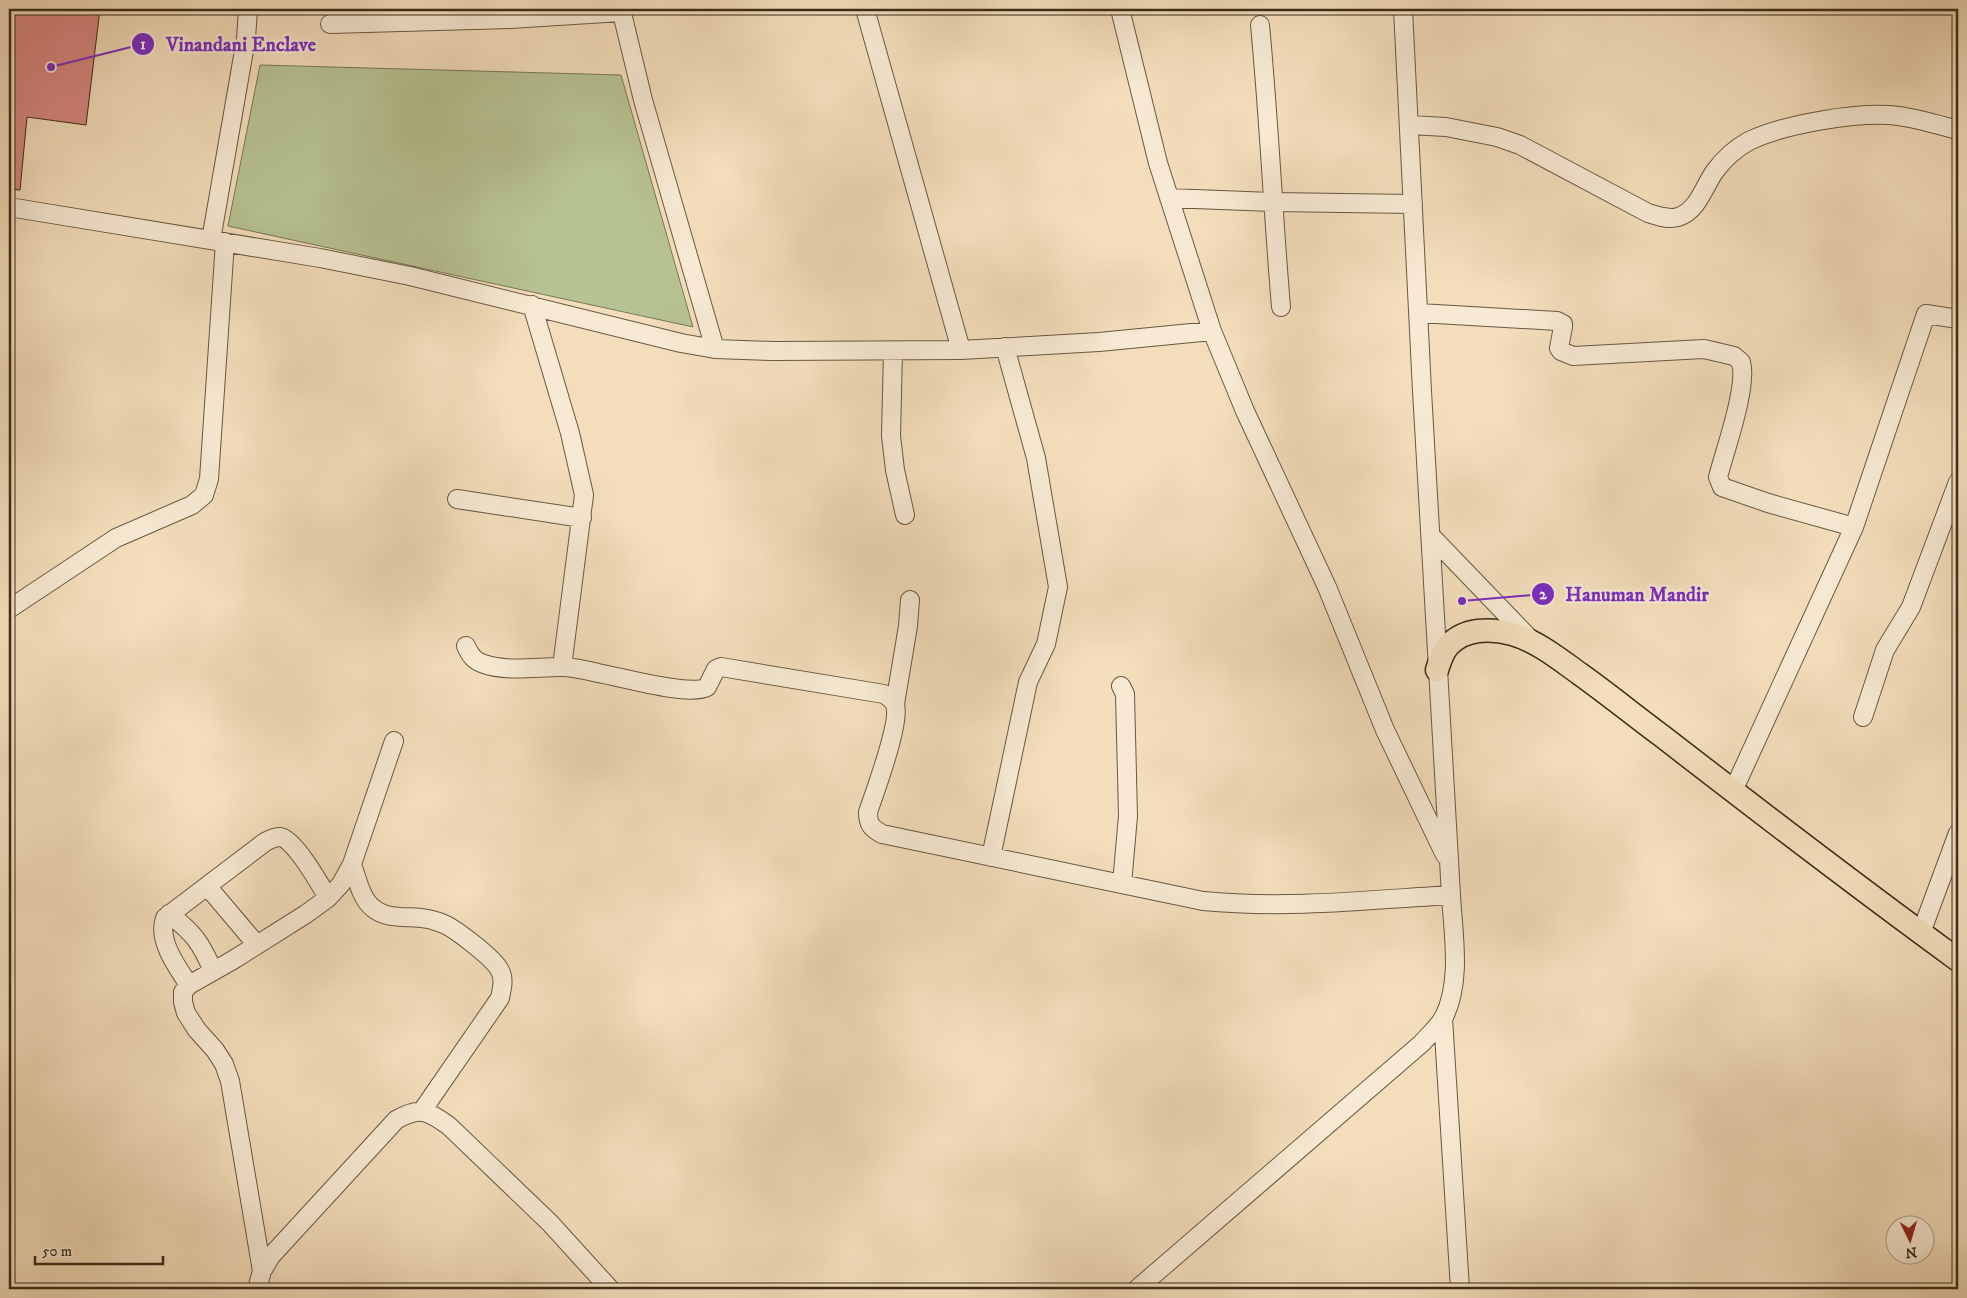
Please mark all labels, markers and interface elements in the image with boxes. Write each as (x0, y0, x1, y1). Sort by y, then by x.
callout: Vinandani Enclave (131, 26, 326, 61)
text: Vinandani Enclave (165, 33, 317, 58)
text: 1 (140, 35, 146, 54)
callout: Hanuman Mandir (1530, 577, 1719, 612)
text: Hanuman Mandir (1565, 583, 1709, 608)
text: 2 (1539, 585, 1547, 604)
north arrow (1884, 1216, 1934, 1266)
scale bar (35, 1233, 162, 1265)
text: 50 m (42, 1242, 72, 1261)
text: N (1904, 1242, 1918, 1261)

